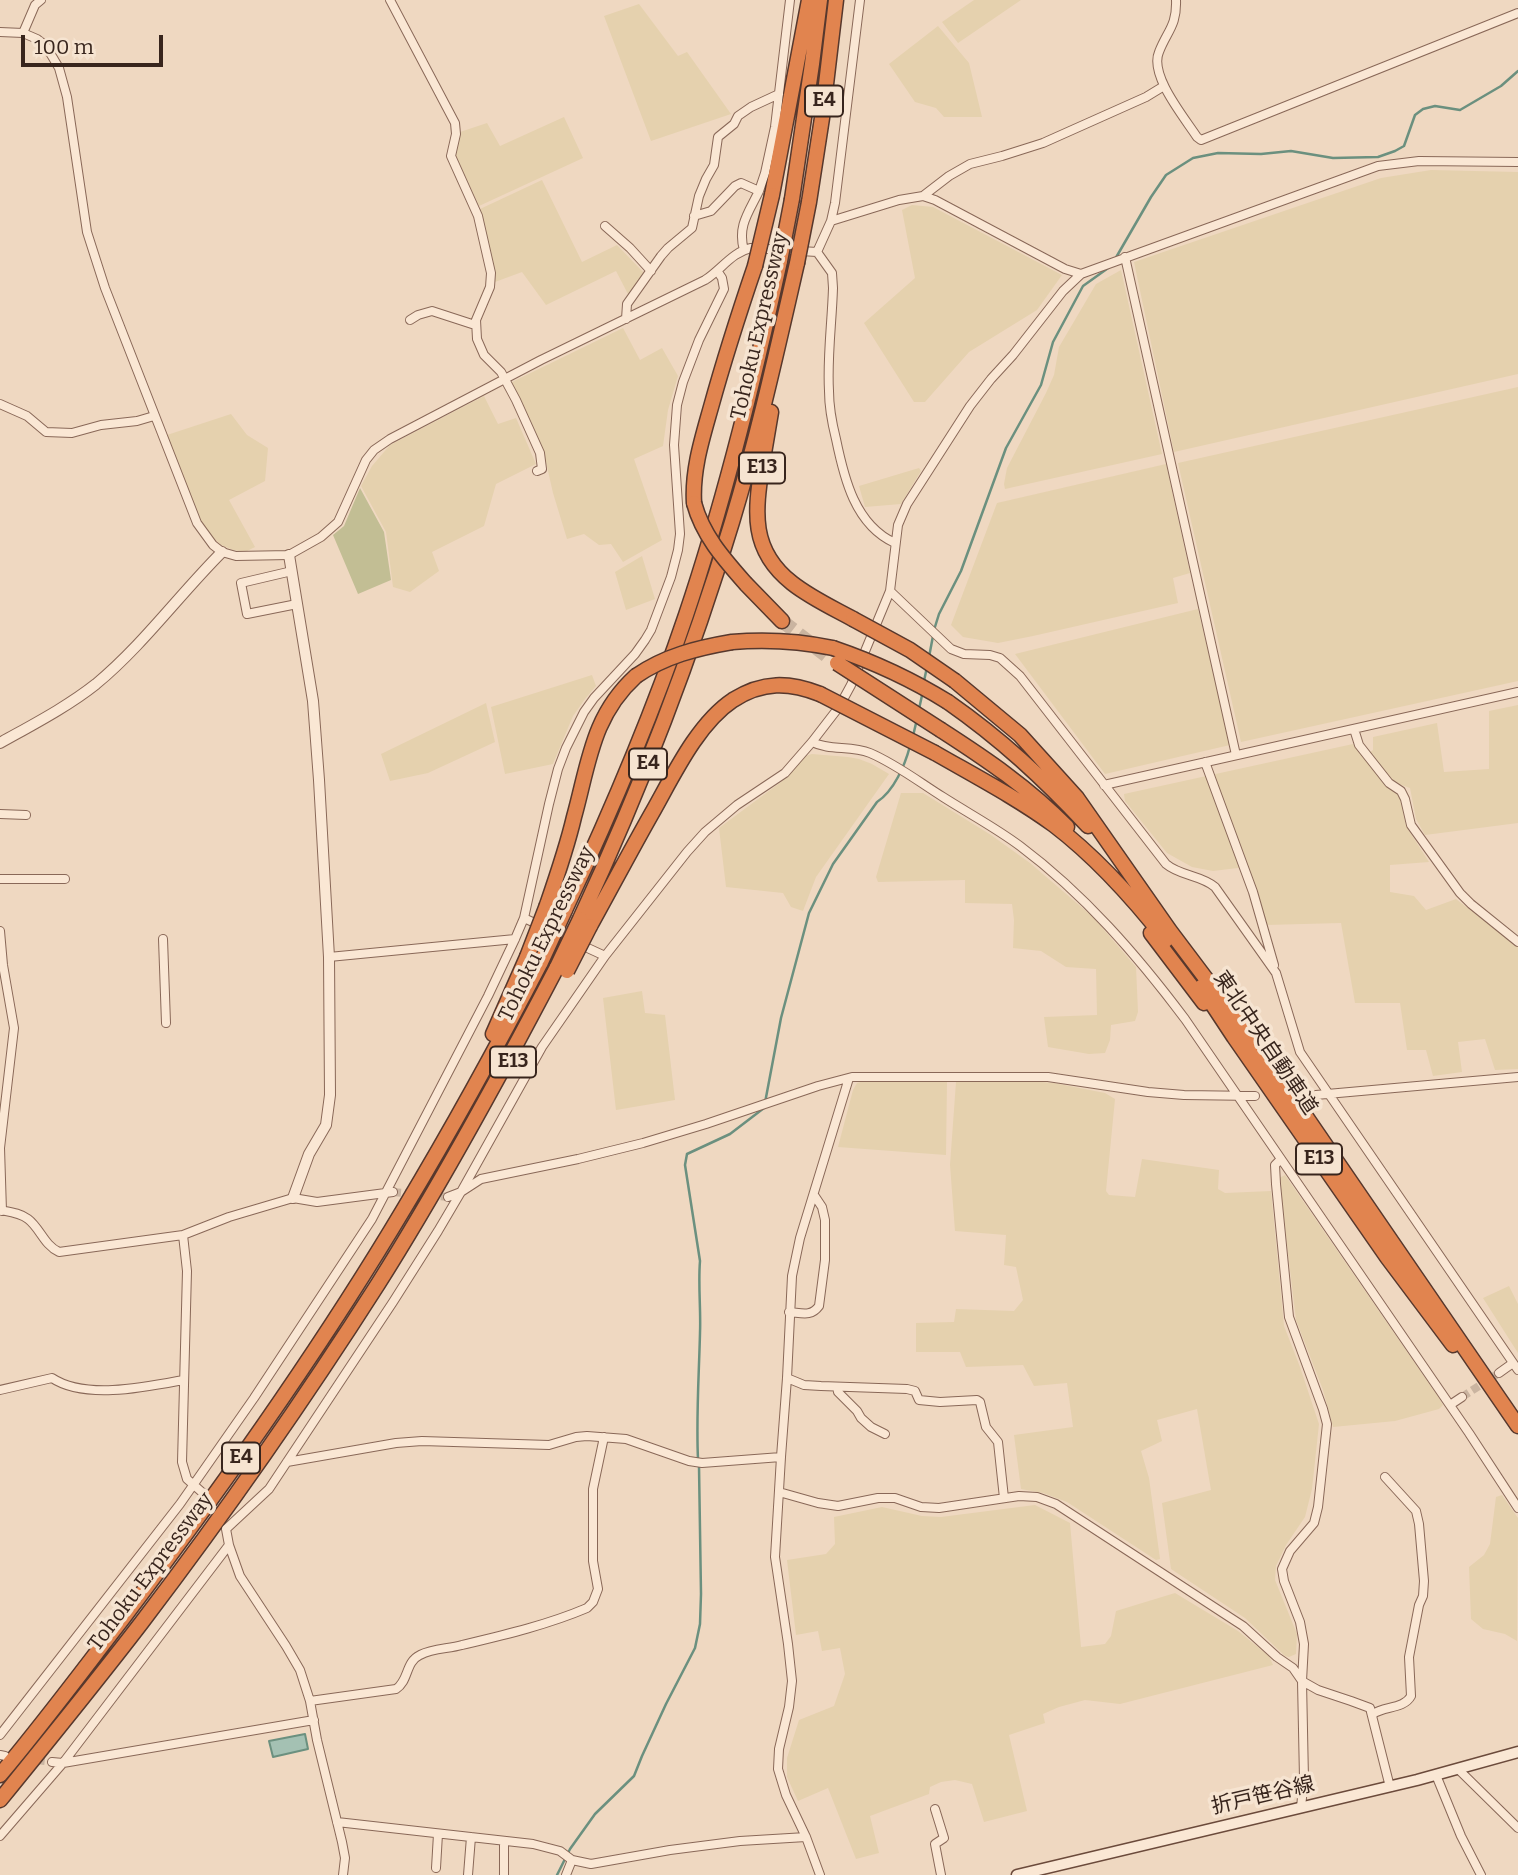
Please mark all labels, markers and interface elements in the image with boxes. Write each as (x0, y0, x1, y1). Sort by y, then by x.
scale bar (24, 21, 166, 65)
text: 100 m (34, 34, 94, 60)
road number: E4 (805, 86, 843, 116)
street label: Tohoku Expressway (726, 230, 794, 422)
road number: E13 (739, 453, 785, 484)
road number: E4 (629, 748, 667, 779)
street label: Tohoku Expressway (494, 842, 600, 1026)
street label: 東北中央自動車道 (1208, 966, 1322, 1120)
road number: E13 (490, 1046, 536, 1078)
road number: E13 (1296, 1144, 1342, 1175)
road number: E4 (222, 1442, 260, 1474)
street label: Tohoku Expressway (83, 1488, 219, 1656)
street label: 折戸笹谷線 (1209, 1772, 1317, 1820)

